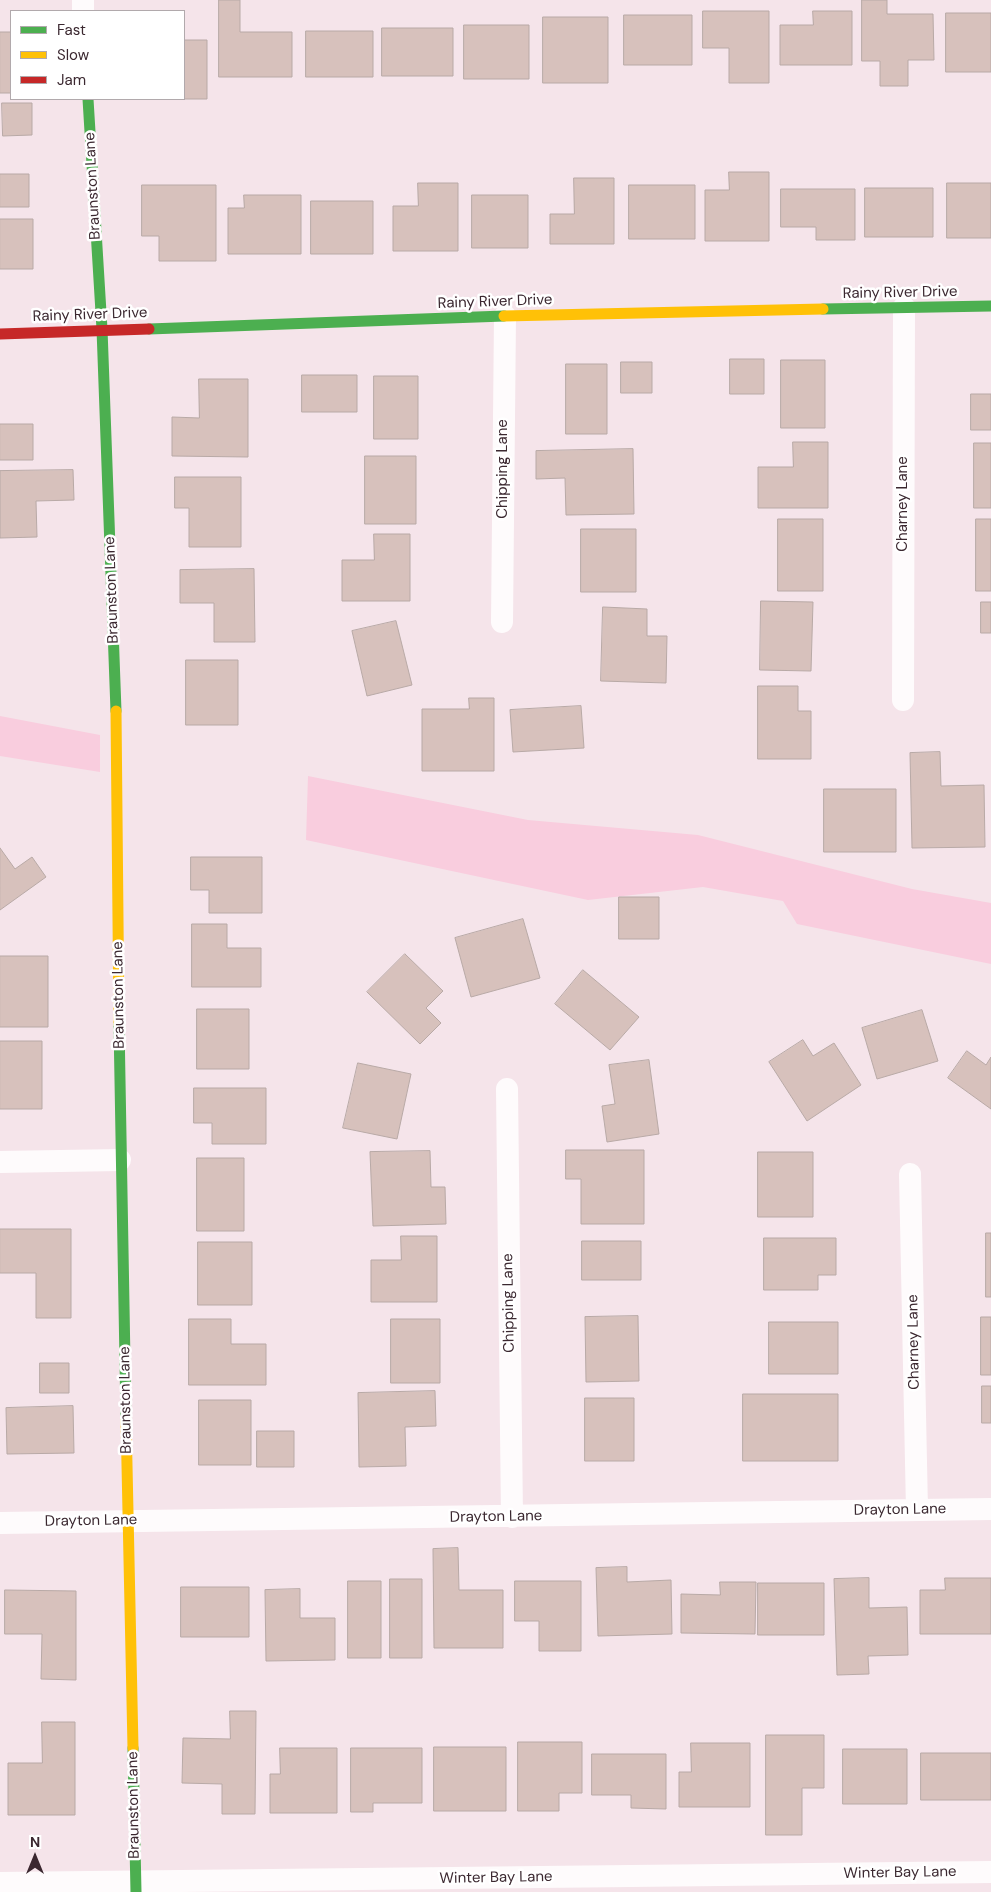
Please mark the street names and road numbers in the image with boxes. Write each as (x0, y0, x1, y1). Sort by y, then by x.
street label: Braunston Lane (81, 132, 105, 240)
street label: Rainy River Drive (842, 283, 958, 303)
street label: Rainy River Drive (437, 291, 553, 313)
street label: Rainy River Drive (32, 304, 148, 326)
street label: Chipping Lane (494, 419, 512, 519)
street label: Charney Lane (894, 456, 912, 552)
street label: Braunston Lane (101, 536, 123, 644)
street label: Braunston Lane (109, 941, 129, 1049)
street label: Chipping Lane (499, 1253, 519, 1353)
street label: Charney Lane (904, 1294, 924, 1390)
street label: Braunston Lane (116, 1346, 136, 1454)
street label: Drayton Lane (854, 1500, 946, 1520)
street label: Drayton Lane (450, 1507, 542, 1527)
street label: Drayton Lane (45, 1511, 137, 1531)
street label: Braunston Lane (124, 1751, 144, 1859)
street label: Winter Bay Lane (843, 1863, 957, 1883)
street label: Winter Bay Lane (439, 1868, 553, 1888)

